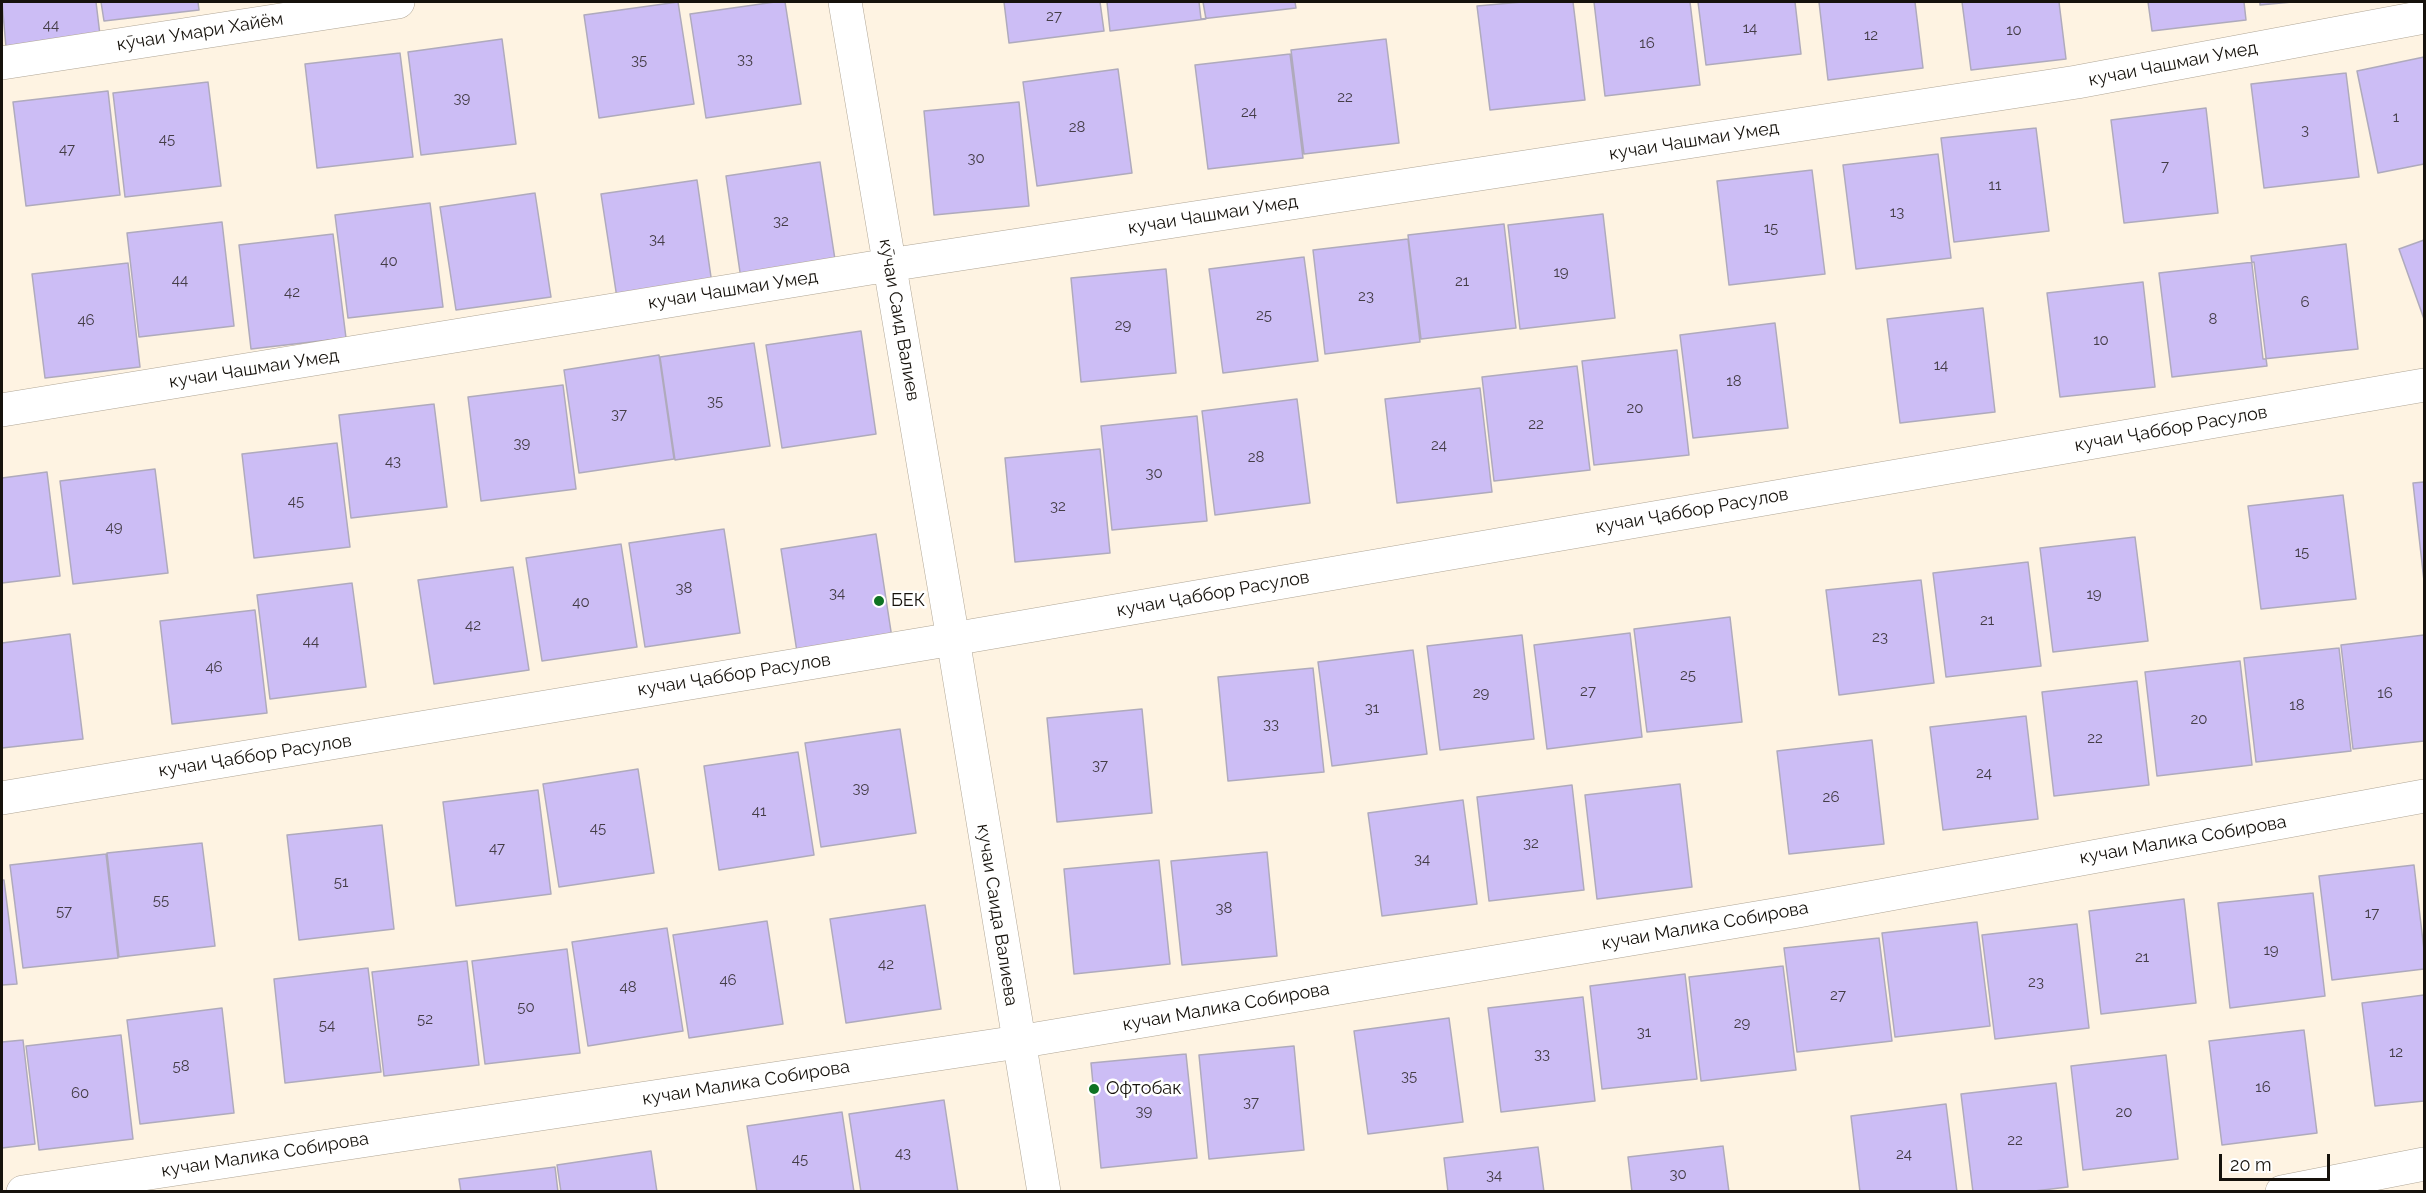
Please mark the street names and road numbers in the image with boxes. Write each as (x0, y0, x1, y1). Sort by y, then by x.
street label: кӯчаи Умари Хайём (115, 8, 285, 56)
street label: кучаи Чашмаи Умед (2087, 37, 2259, 91)
street label: кучаи Чашмаи Умед (1608, 117, 1780, 165)
street label: кучаи Чашмаи Умед (1127, 191, 1299, 239)
street label: кӯчаи Саид Валиев (874, 237, 924, 403)
street label: кучаи Чашмаи Умед (647, 266, 819, 314)
street label: кучаи Чашмаи Умед (168, 345, 340, 393)
street label: кучаи Ҷаббор Расулов (2073, 401, 2269, 457)
street label: кучаи Ҷаббор Расулов (1594, 483, 1790, 539)
street label: кучаи Ҷаббор Расулов (1115, 566, 1311, 622)
street label: кучаи Ҷаббор Расулов (636, 649, 832, 701)
street label: кучаи Ҷаббор Расулов (157, 730, 353, 782)
street label: кучаи Малика Собирова (2078, 811, 2288, 869)
street label: кучаи Саида Валиева (972, 822, 1022, 1008)
street label: кучаи Малика Собирова (1600, 897, 1810, 955)
street label: кучаи Малика Собирова (1121, 978, 1331, 1036)
street label: кучаи Малика Собирова (641, 1056, 851, 1110)
street label: кучаи Малика Собирова (160, 1128, 370, 1182)

